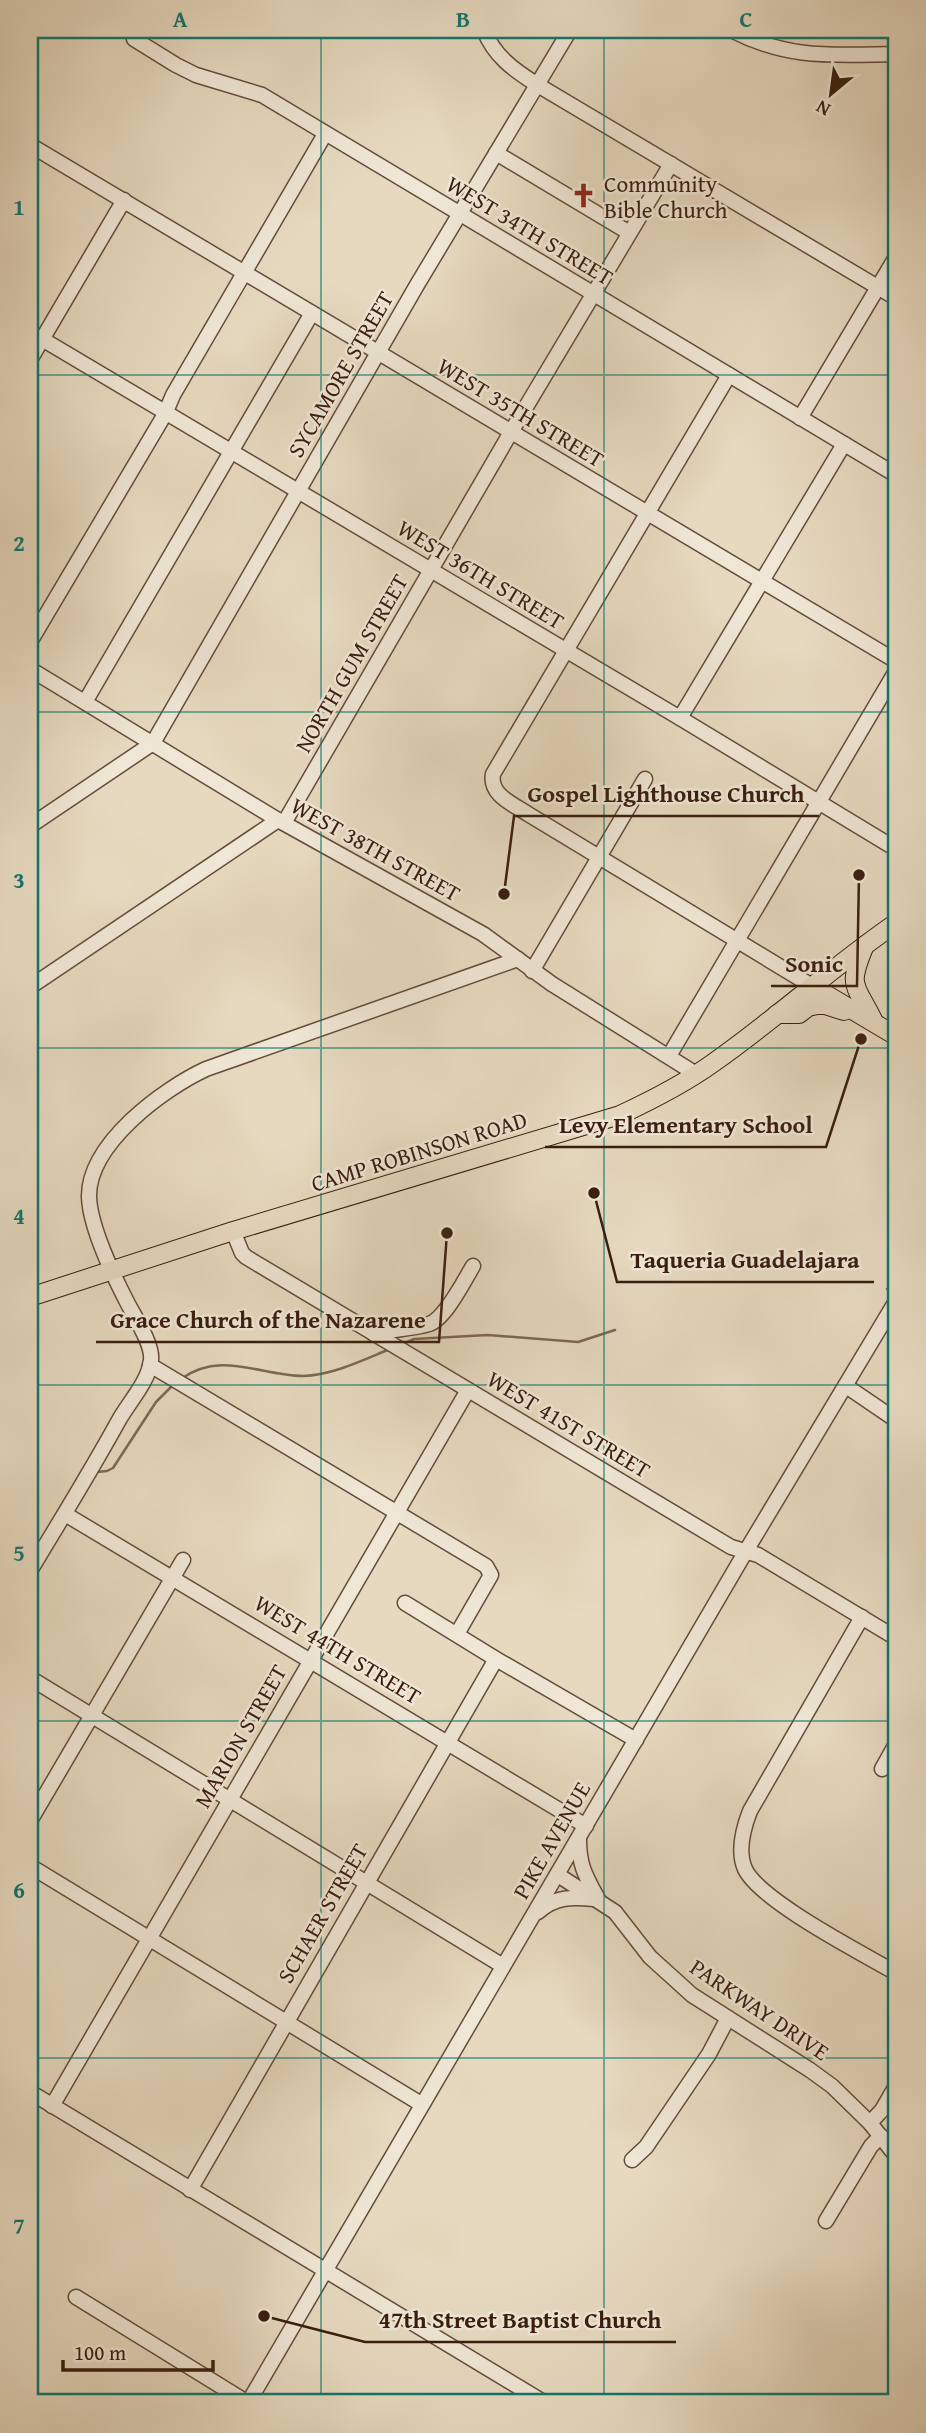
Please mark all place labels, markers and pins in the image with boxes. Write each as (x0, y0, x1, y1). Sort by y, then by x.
place label: Community Bible Church (604, 167, 728, 226)
church icon: Community Bible Church (570, 182, 598, 210)
callout: Gospel Lighthouse Church (514, 771, 819, 816)
callout: Sonic (771, 941, 857, 986)
callout: Levy Elementary School (545, 1102, 826, 1147)
callout: Taqueria Guadelajara (617, 1237, 874, 1282)
callout: Grace Church of the Nazarene (96, 1297, 439, 1342)
callout: 47th Street Baptist Church (365, 2297, 676, 2342)

